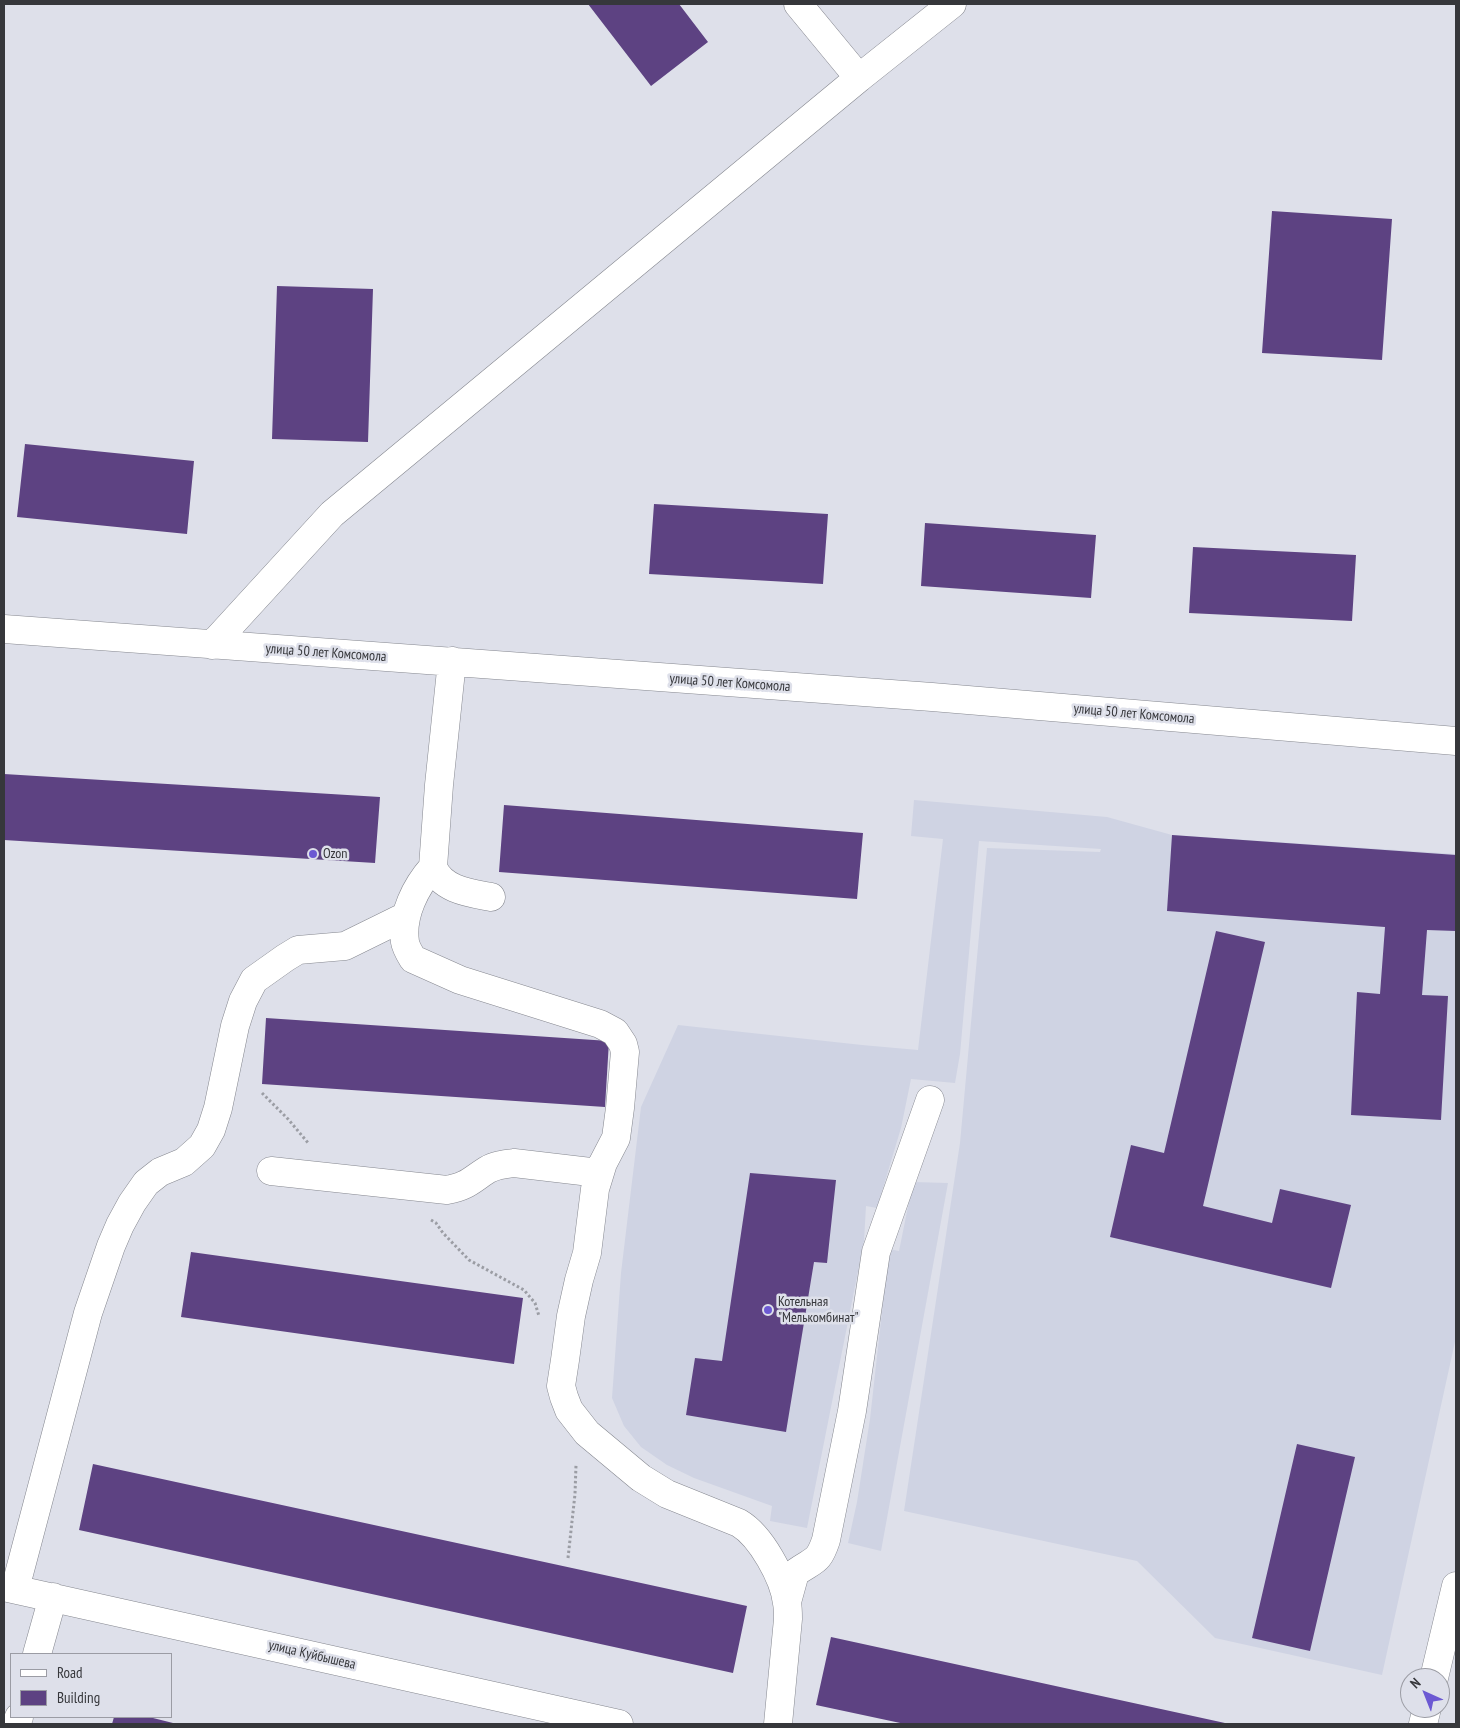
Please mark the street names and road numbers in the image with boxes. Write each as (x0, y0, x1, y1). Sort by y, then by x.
street label: улица 50 лет Комсомола (265, 640, 387, 666)
street label: улица 50 лет Комсомола (669, 670, 791, 696)
street label: улица 50 лет Комсомола (1073, 700, 1195, 728)
street label: улица Куйбышева (267, 1637, 357, 1673)

